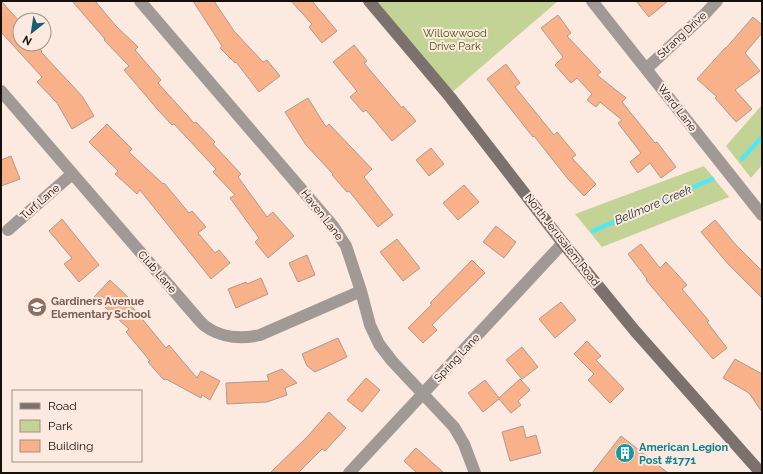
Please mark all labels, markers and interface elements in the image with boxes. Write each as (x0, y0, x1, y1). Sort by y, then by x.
street label: Strang Drive (655, 9, 710, 61)
north arrow (12, 12, 52, 52)
park label: Willowwood Drive Park (423, 27, 487, 53)
text: N (20, 32, 34, 48)
street label: Ward Lane (655, 82, 700, 134)
street label: Turf Lane (18, 181, 63, 223)
water label: Bellmore Creek (612, 182, 694, 228)
street label: Haven Lane (298, 187, 346, 243)
street label: North Jerusalem Road (522, 191, 602, 289)
street label: Club Lane (135, 248, 179, 296)
place label: Gardiners Avenue Elementary School (51, 295, 151, 321)
school or university icon: Gardiners Avenue Elementary School (26, 296, 48, 318)
street label: Spring Lane (431, 331, 483, 385)
legend (12, 390, 142, 462)
text: Road (48, 399, 77, 413)
text: Park (48, 419, 73, 433)
text: Building (48, 439, 94, 453)
place label: American Legion Post #1771 (639, 441, 729, 467)
building icon: American Legion Post #1771 (614, 442, 636, 464)

